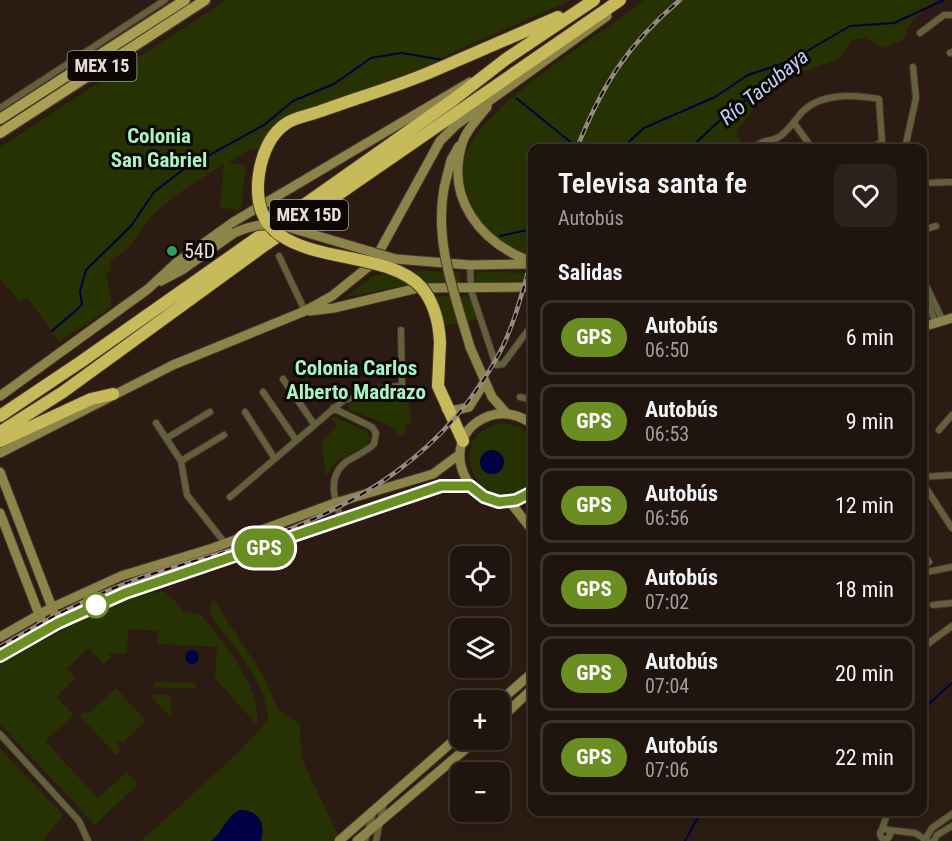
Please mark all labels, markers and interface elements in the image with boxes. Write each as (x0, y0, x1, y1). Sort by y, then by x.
water label: Río Tacubaya (715, 44, 813, 130)
road number: MEX 15 (68, 51, 136, 81)
district label: Colonia San Gabriel (111, 124, 207, 172)
button: heart (834, 164, 897, 227)
text: Televisa santa fe (558, 167, 747, 200)
road number: MEX 15D (270, 200, 348, 230)
text: Autobús (558, 206, 624, 230)
place label: 54D (184, 239, 215, 263)
marker: 54D (165, 244, 179, 258)
text: Salidas (558, 260, 623, 285)
text: Autobús (645, 313, 718, 338)
text: GPS (576, 325, 612, 349)
text: 6 min (846, 325, 894, 350)
text: 06:50 (645, 338, 689, 362)
district label: Colonia Carlos Alberto Madrazo (286, 356, 426, 404)
text: Autobús (645, 397, 718, 422)
text: GPS (576, 409, 612, 433)
text: 9 min (846, 409, 894, 434)
text: 06:53 (645, 422, 689, 446)
text: Autobús (645, 481, 718, 506)
text: GPS (576, 493, 612, 517)
text: 12 min (835, 493, 894, 518)
text: 06:56 (645, 506, 689, 530)
line badge: GPS (230, 528, 298, 568)
text: GPS (246, 536, 282, 560)
map controls (450, 546, 510, 822)
button: locate (450, 546, 510, 606)
text: Autobús (645, 565, 718, 590)
text: GPS (576, 577, 612, 601)
text: 18 min (835, 577, 894, 602)
text: 07:02 (645, 590, 689, 614)
unlabelled marker (83, 592, 109, 618)
button: layers (450, 618, 510, 678)
text: Autobús (645, 649, 718, 674)
text: GPS (576, 661, 612, 685)
text: 20 min (835, 661, 894, 686)
text: 07:04 (645, 674, 689, 698)
button: + (450, 690, 510, 750)
text: Autobús (645, 733, 718, 758)
text: GPS (576, 745, 612, 769)
text: 22 min (835, 745, 894, 770)
text: 07:06 (645, 758, 689, 782)
button: − (450, 762, 510, 822)

